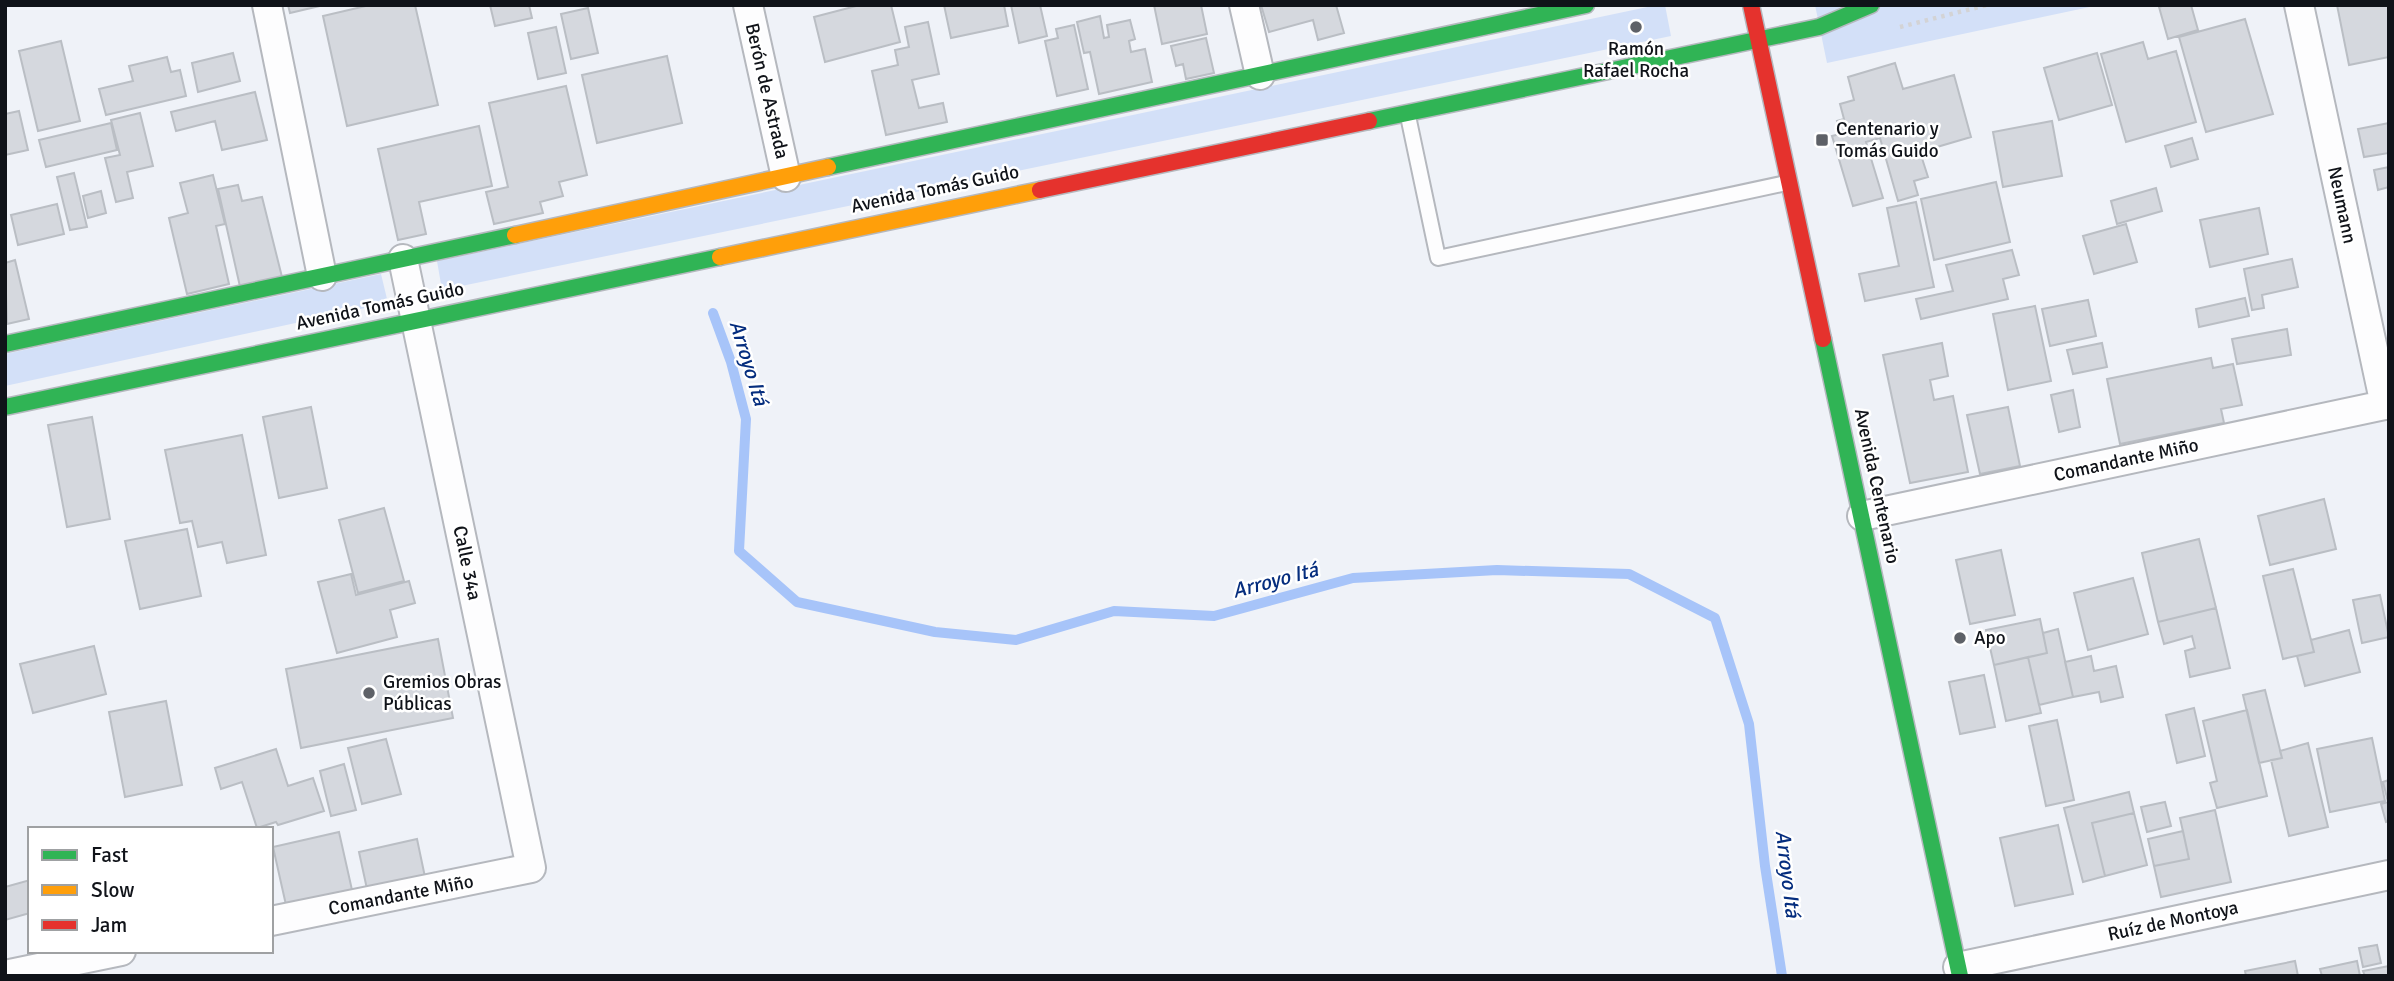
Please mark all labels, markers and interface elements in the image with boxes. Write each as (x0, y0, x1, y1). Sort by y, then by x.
marker: Ramón Rafael Rocha (1628, 19, 1644, 35)
street label: Berón de Astrada (740, 21, 794, 161)
place label: Ramón Rafael Rocha (1583, 37, 1689, 83)
place label: Centenario y Tomás Guido (1836, 117, 1939, 163)
marker: Centenario y Tomás Guido (1814, 132, 1830, 148)
street label: Avenida Tomás Guido (849, 159, 1021, 219)
street label: Neumann (2322, 164, 2362, 246)
street label: Avenida Tomás Guido (294, 276, 466, 336)
water label: Arroyo Itá (724, 317, 775, 410)
street label: Avenida Centenario (1849, 406, 1905, 566)
street label: Comandante Miño (2051, 433, 2201, 487)
street label: Calle 34a (447, 524, 487, 602)
water label: Arroyo Itá (1229, 556, 1322, 604)
place label: Apo (1974, 626, 2006, 650)
marker: Apo (1952, 630, 1968, 646)
place label: Gremios Obras Públicas (383, 670, 501, 716)
marker: Gremios Obras Públicas (361, 685, 377, 701)
legend (28, 827, 273, 953)
water label: Arroyo Itá (1770, 829, 1806, 920)
text: Fast (91, 842, 128, 868)
street label: Comandante Miño (326, 869, 476, 921)
text: Slow (91, 877, 135, 903)
street label: Ruíz de Montoya (2106, 895, 2240, 947)
text: Jam (91, 912, 127, 938)

